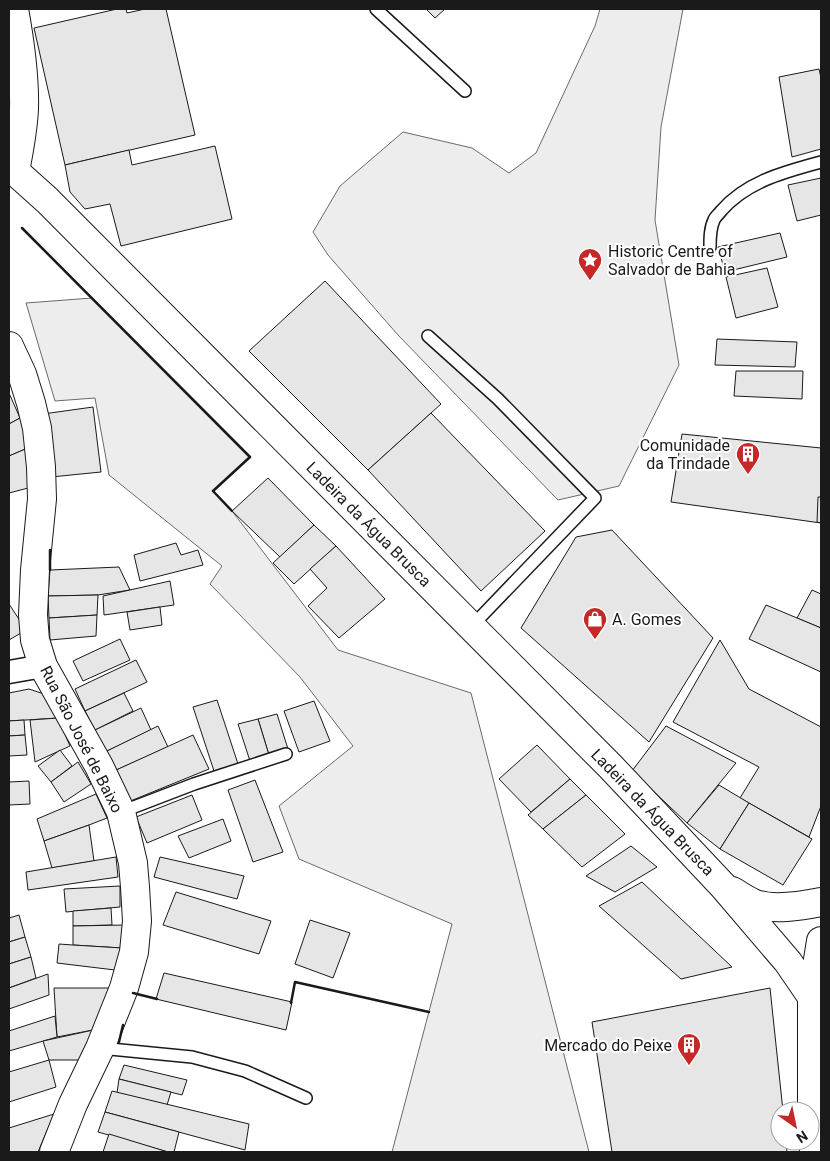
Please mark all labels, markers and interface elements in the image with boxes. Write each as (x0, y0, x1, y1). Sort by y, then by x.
place label: Historic Centre of Salvador de Bahia (608, 242, 736, 279)
place icon: Historic Centre of Salvador de Bahia (577, 247, 603, 281)
place label: Comunidade da Trindade (640, 436, 730, 473)
building icon: Comunidade da Trindade (735, 441, 761, 475)
street label: Ladeira da Água Brusca (302, 458, 435, 591)
shop icon: A. Gomes (582, 606, 608, 640)
place label: A. Gomes (612, 610, 681, 629)
street label: Rua São José de Baixo (36, 663, 127, 816)
street label: Ladeira da Água Brusca (587, 745, 718, 880)
building icon: Mercado do Peixe (676, 1032, 702, 1066)
place label: Mercado do Peixe (544, 1036, 672, 1055)
north arrow (770, 1101, 820, 1151)
text: N (794, 1127, 811, 1146)

